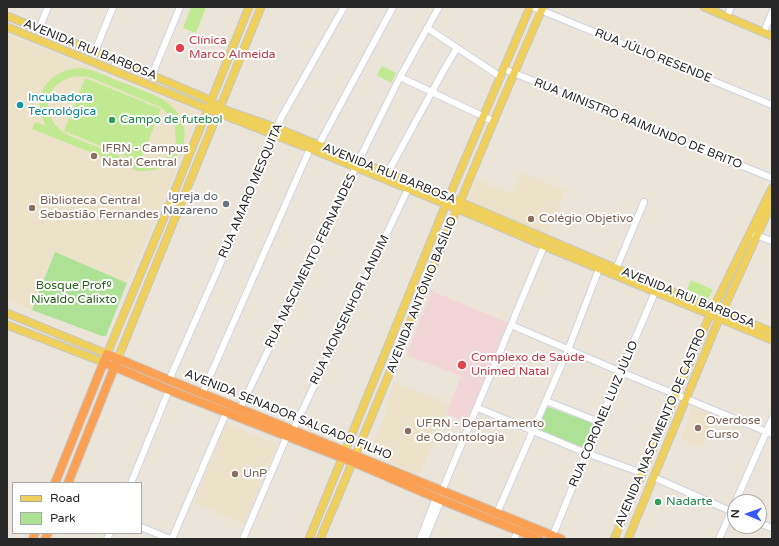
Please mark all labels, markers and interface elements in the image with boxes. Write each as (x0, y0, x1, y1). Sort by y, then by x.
street label: AVENIDA RUI BARBOSA (21, 17, 159, 83)
street label: RUA JÚLIO RESENDE (592, 26, 714, 86)
place label: Clínica Marco Almeida (189, 34, 275, 62)
marker: Clínica Marco Almeida (174, 42, 186, 54)
street label: RUA MINISTRO RAIMUNDO DE BRITO (532, 76, 744, 172)
place label: Incubadora Tecnológica (28, 91, 96, 119)
marker: Incubadora Tecnológica (15, 100, 25, 110)
place label: Campo de futebol (120, 113, 223, 127)
marker: Campo de futebol (107, 115, 117, 125)
street label: RUA AMARO MESQUITA (216, 122, 286, 260)
street label: AVENIDA RUI BARBOSA (320, 141, 458, 207)
place label: IFRN - Campus Natal Central (102, 142, 189, 170)
marker: IFRN - Campus Natal Central (89, 151, 99, 161)
street label: RUA NASCIMENTO FERNANDES (262, 172, 360, 350)
place label: Igreja do Nazareno (163, 190, 218, 218)
place label: Biblioteca Central Sebastião Fernandes (40, 194, 159, 222)
marker: Igreja do Nazareno (221, 199, 231, 209)
marker: Biblioteca Central Sebastião Fernandes (27, 203, 37, 213)
place label: Colégio Objetivo (539, 212, 633, 226)
marker: Colégio Objetivo (526, 214, 536, 224)
street label: AVENIDA ANTÔNIO BASÍLIO (384, 215, 460, 375)
street label: RUA MONSENHOR LANDIM (307, 233, 393, 387)
street label: AVENIDA RUI BARBOSA (619, 265, 757, 331)
park label: Bosque Profº Nivaldo Calixto (31, 279, 117, 307)
street label: AVENIDA NASCIMENTO DE CASTRO (612, 326, 710, 530)
street label: RUA CORONEL LUIZ JÚLIO (567, 339, 641, 489)
place label: Complexo de Saúde Unimed Natal (471, 351, 585, 379)
marker: Complexo de Saúde Unimed Natal (456, 359, 468, 371)
street label: AVENIDA SENADOR SALGADO FILHO (182, 367, 394, 463)
place label: Overdose Curso (706, 414, 761, 442)
place label: UFRN - Departamento de Odontologia (416, 417, 544, 445)
marker: Overdose Curso (693, 423, 703, 433)
marker: UFRN - Departamento de Odontologia (403, 426, 413, 436)
place label: UnP (243, 467, 267, 481)
marker: UnP (230, 469, 240, 479)
legend (12, 482, 142, 534)
text: Road (50, 491, 80, 505)
north arrow (727, 494, 767, 534)
place label: Nadarte (666, 495, 713, 509)
marker: Nadarte (653, 497, 663, 507)
text: N (729, 509, 742, 518)
text: Park (50, 511, 76, 525)

